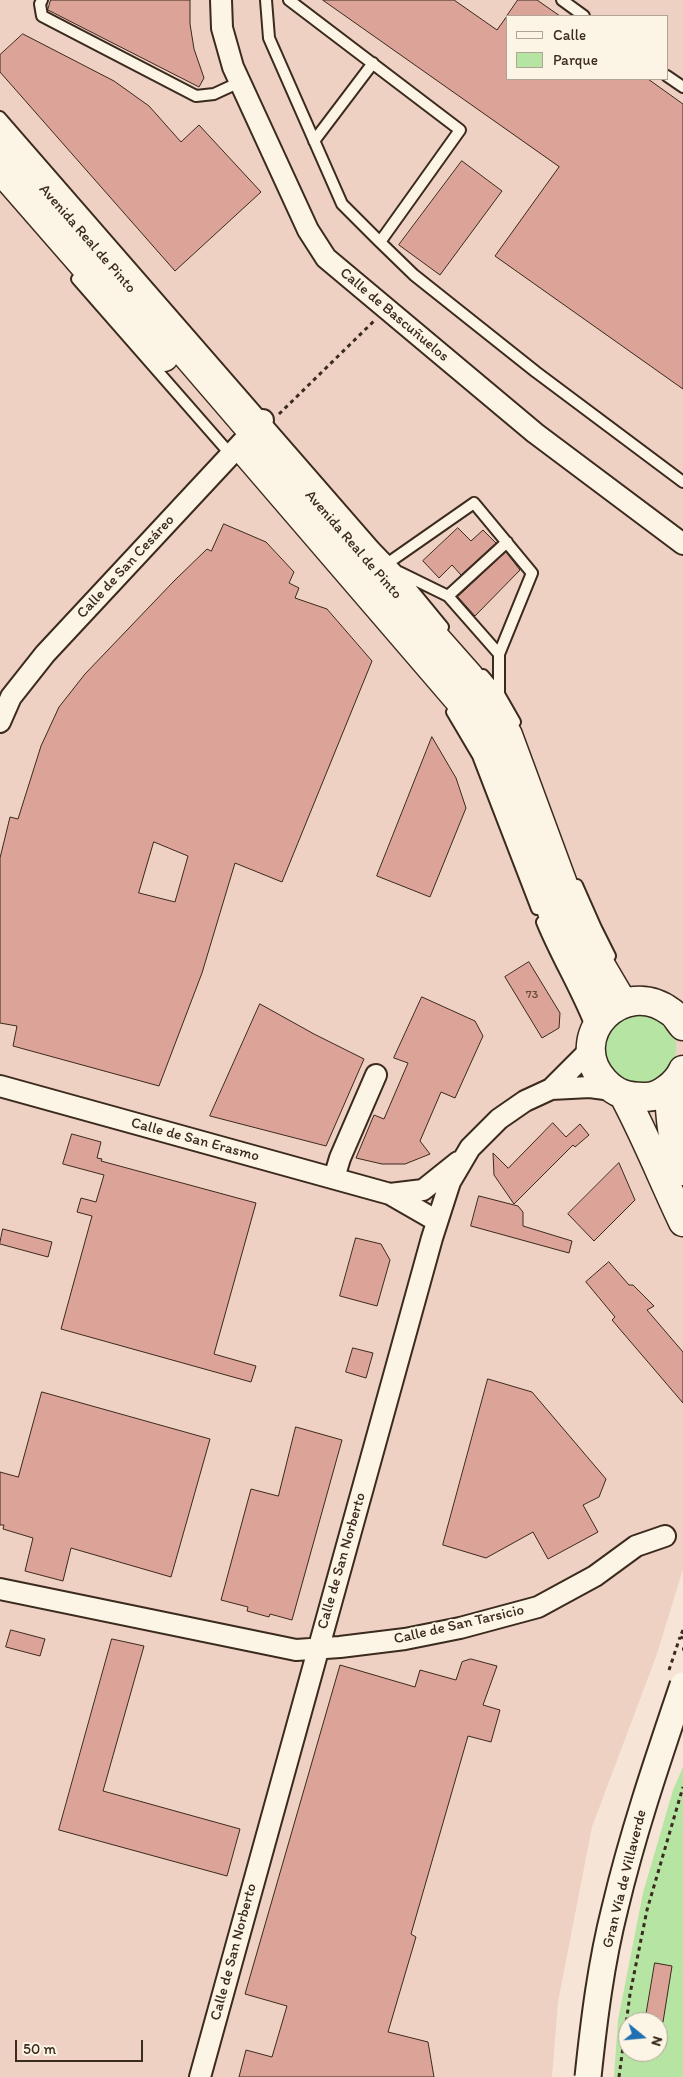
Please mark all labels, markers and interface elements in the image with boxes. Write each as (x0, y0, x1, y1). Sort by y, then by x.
legend (506, 15, 668, 80)
text: Calle (553, 26, 586, 44)
text: Parque (553, 51, 598, 69)
street label: Avenida Real de Pinto (35, 181, 139, 297)
street label: Calle de Bascuñuelos (336, 264, 452, 366)
street label: Avenida Real de Pinto (301, 487, 405, 603)
street label: Calle de San Cesáreo (73, 512, 179, 622)
house number: 73 (526, 988, 538, 1002)
street label: Calle de San Erasmo (129, 1114, 261, 1166)
street label: Calle de San Norberto (314, 1491, 370, 1631)
street label: Calle de San Tarsicio (392, 1601, 526, 1649)
street label: Gran Vía de Villaverde (599, 1808, 651, 1950)
street label: Calle de San Norberto (207, 1881, 261, 2023)
north arrow (618, 2012, 668, 2062)
scale bar (18, 2030, 145, 2062)
text: N (647, 2034, 666, 2048)
text: 50 m (23, 2040, 56, 2058)

